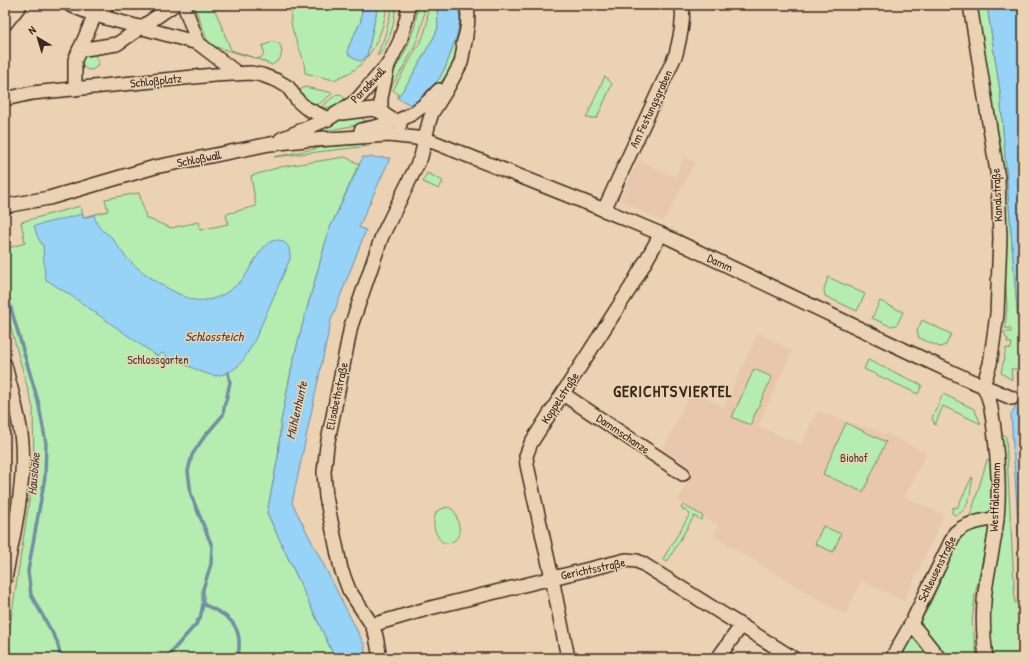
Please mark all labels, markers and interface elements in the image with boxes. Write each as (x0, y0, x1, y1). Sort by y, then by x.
north arrow (18, 18, 58, 58)
text: N (25, 23, 39, 37)
street label: Paradewall (346, 62, 390, 107)
street label: Am Festungsgraben (625, 67, 676, 151)
street label: Schloßplatz (129, 69, 183, 92)
street label: Schloßwall (175, 146, 223, 171)
street label: Kanalstraße (987, 168, 1006, 222)
street label: Damm (705, 249, 736, 276)
water label: Schlossteich (185, 327, 245, 345)
park label: Schlossgarten (127, 351, 189, 368)
street label: Elisabethstraße (321, 360, 352, 431)
street label: Koppelstraße (537, 368, 583, 427)
water label: Mühlenhunte (281, 378, 312, 441)
district label: GERICHTSVIERTEL (613, 380, 733, 402)
street label: Dammschanze (593, 409, 654, 458)
park label: Biohof (840, 449, 869, 466)
water label: Hausbäke (22, 451, 44, 496)
street label: Westfalendamm (985, 462, 1004, 532)
street label: Schleusenstraße (913, 533, 960, 605)
street label: Gerichtsstraße (559, 553, 627, 584)

